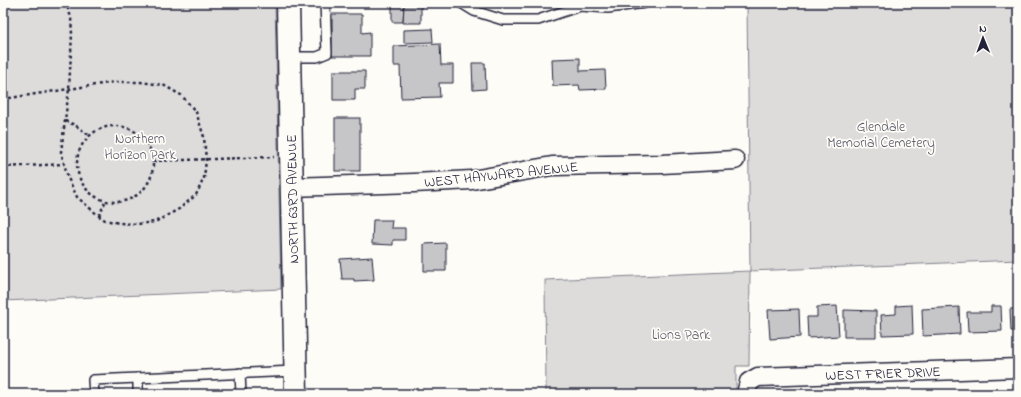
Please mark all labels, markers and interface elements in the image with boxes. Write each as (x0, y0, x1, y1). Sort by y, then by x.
north arrow (963, 18, 1003, 58)
text: N (979, 21, 987, 37)
park label: Glendale Memorial Cemetery (827, 117, 935, 155)
park label: Northern Horizon Park (104, 129, 176, 166)
street label: NORTH 63RD AVENUE (282, 134, 305, 264)
street label: WEST HAYWARD AVENUE (423, 157, 579, 194)
park label: Lions Park (652, 325, 711, 346)
street label: WEST FRIER DRIVE (825, 362, 941, 387)

